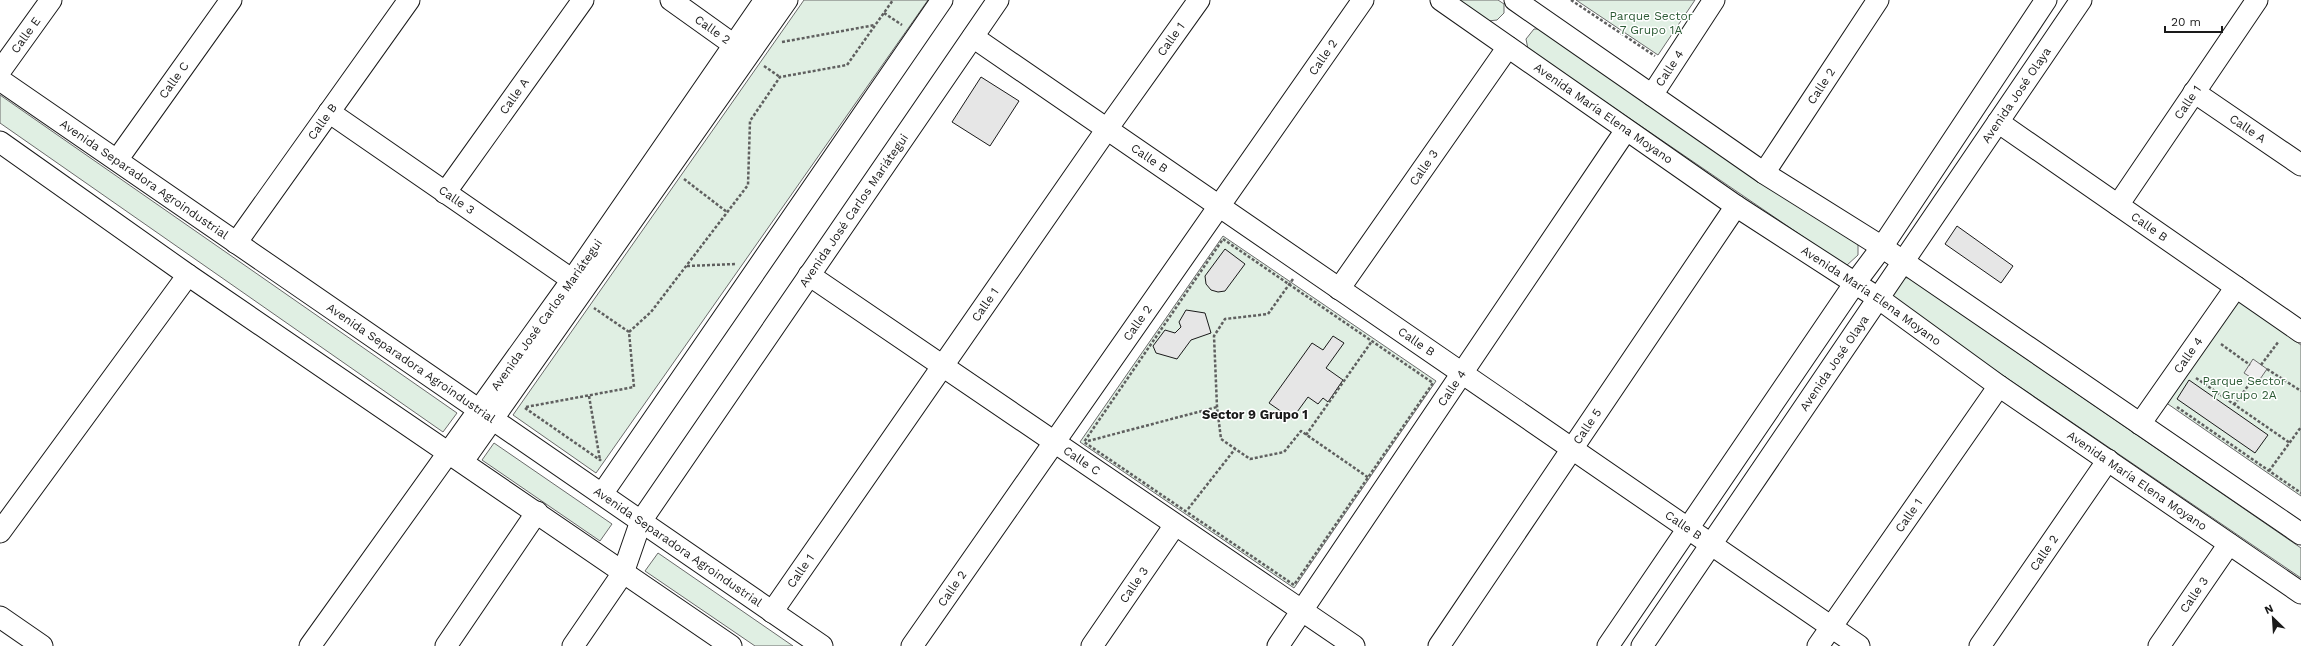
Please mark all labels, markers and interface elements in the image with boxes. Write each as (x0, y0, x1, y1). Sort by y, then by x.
scale bar (2165, 8, 2222, 34)
park label: Parque Sector 7 Grupo 1A (1609, 9, 1693, 37)
street label: Calle 2 (692, 12, 733, 47)
street label: Calle E (8, 14, 44, 56)
text: 20 m (2171, 15, 2201, 29)
street label: Calle 1 (1154, 20, 1188, 59)
street label: Calle 2 (1306, 37, 1340, 78)
street label: Avenida José Olaya (1979, 45, 2054, 146)
street label: Calle 4 (1652, 47, 1686, 89)
street label: Calle C (156, 59, 192, 101)
street label: Avenida María Elena Moyano (1531, 60, 1675, 167)
street label: Calle 2 (1804, 65, 1838, 107)
street label: Calle A (497, 75, 532, 117)
street label: Calle 1 (2171, 83, 2204, 122)
street label: Calle B (305, 101, 340, 142)
street label: Calle A (2227, 111, 2269, 146)
street label: Avenida Separadora Agroindustrial (57, 116, 231, 242)
street label: Avenida José Carlos Mariátegui (796, 131, 911, 290)
street label: Calle B (1128, 141, 1170, 176)
street label: Calle 3 (1406, 147, 1441, 188)
street label: Calle 3 (436, 183, 477, 217)
street label: Calle B (2128, 209, 2170, 244)
street label: Avenida José Carlos Mariátegui (488, 236, 605, 393)
street label: Avenida María Elena Moyano (1799, 243, 1944, 348)
street label: Calle 1 (969, 285, 1002, 324)
street label: Avenida Separadora Agroindustrial (324, 300, 498, 426)
street label: Calle 2 (1120, 302, 1155, 344)
street label: Avenida José Olaya (1797, 313, 1872, 414)
street label: Calle B (1395, 324, 1437, 359)
street label: Calle 4 (2171, 334, 2206, 376)
street label: Calle 4 (1435, 367, 1469, 409)
park label: Parque Sector 7 Grupo 2A (2202, 374, 2286, 402)
street label: Calle 5 (1570, 406, 1604, 447)
district label: Sector 9 Grupo 1 (1202, 407, 1308, 422)
street label: Avenida María Elena Moyano (2065, 428, 2210, 533)
street label: Calle C (1061, 443, 1103, 478)
street label: Avenida Separadora Agroindustrial (591, 484, 765, 610)
street label: Calle 1 (1892, 496, 1925, 535)
street label: Calle B (1662, 508, 1704, 543)
street label: Calle 2 (2027, 532, 2061, 574)
street label: Calle 1 (784, 551, 817, 590)
street label: Calle 3 (1117, 564, 1151, 606)
street label: Calle 2 (935, 568, 969, 609)
street label: Calle 3 (2177, 574, 2211, 616)
north arrow (2253, 598, 2293, 638)
text: N (2263, 602, 2275, 617)

